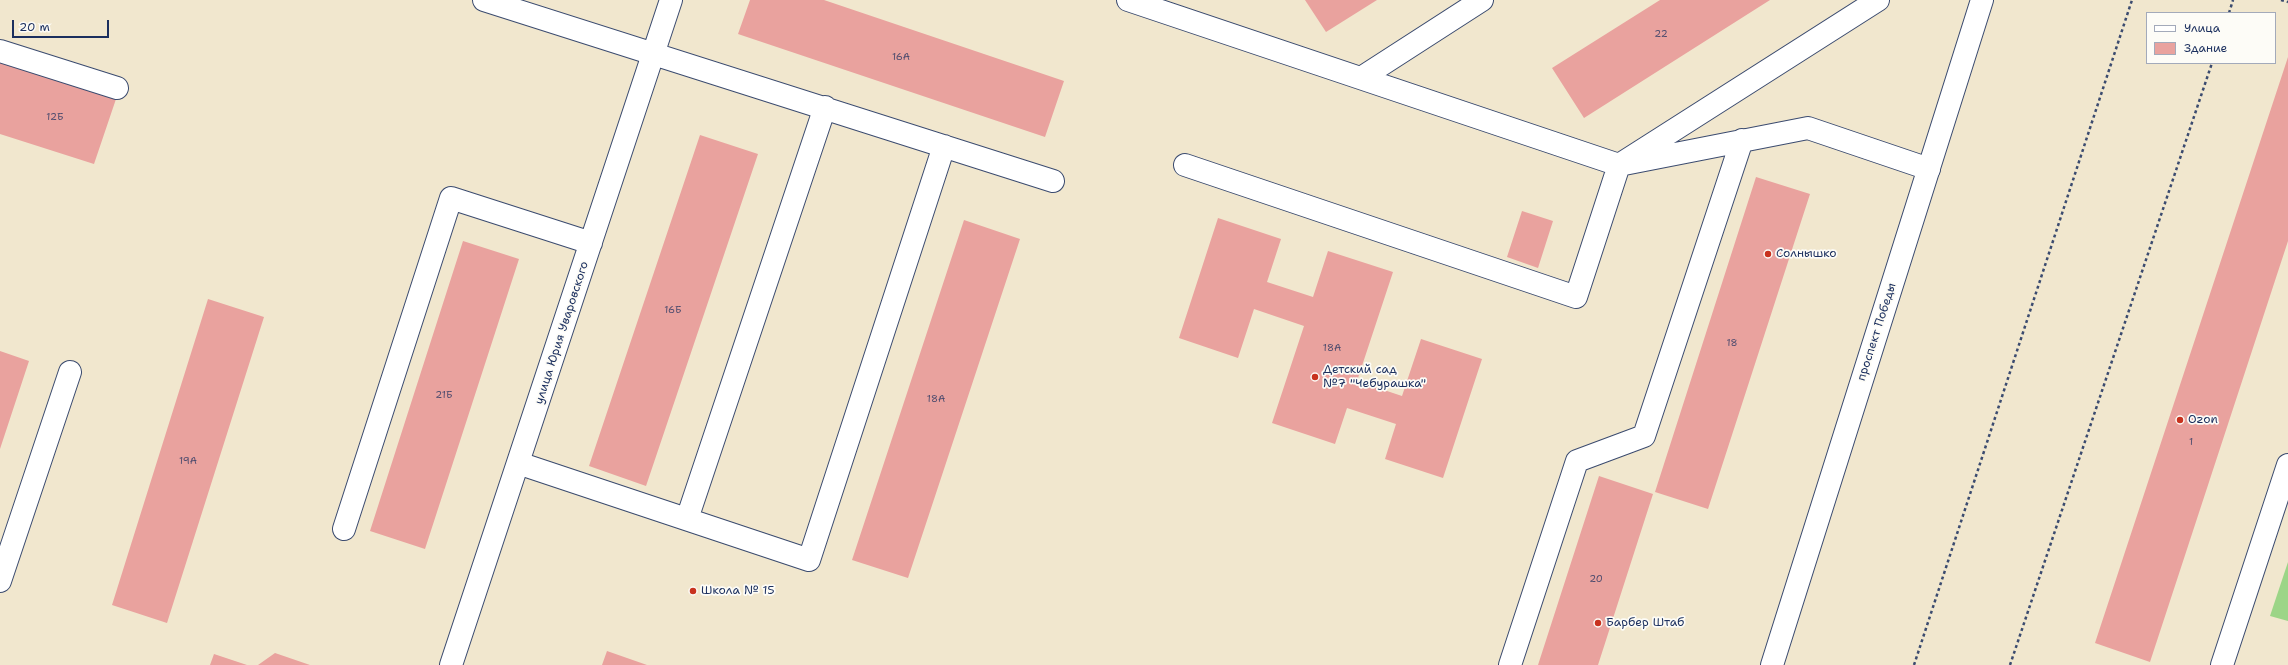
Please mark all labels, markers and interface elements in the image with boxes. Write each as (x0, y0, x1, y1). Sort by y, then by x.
scale bar (14, 12, 111, 38)
legend (2146, 12, 2276, 64)
text: 20 m (19, 19, 50, 35)
text: Улица (2184, 20, 2220, 36)
house number: 22 (1654, 28, 1668, 40)
text: Здание (2184, 40, 2227, 56)
house number: 16А (892, 51, 910, 63)
house number: 12Б (46, 111, 64, 123)
place label: Солнышко (1776, 247, 1837, 261)
marker: Солнышко (1763, 249, 1773, 259)
street label: улица Юрия Уваровского (532, 260, 592, 406)
street label: проспект Победы (1854, 281, 1900, 383)
house number: 16Б (664, 304, 682, 316)
house number: 18 (1726, 337, 1738, 349)
house number: 18А (1323, 342, 1341, 354)
place label: Детский сад №7 "Чебурашка" (1323, 363, 1426, 391)
marker: Детский сад №7 "Чебурашка" (1310, 372, 1320, 382)
house number: 21Б (435, 389, 453, 401)
house number: 18А (927, 393, 945, 405)
place label: Ozon (2188, 413, 2218, 427)
marker: Ozon (2175, 415, 2185, 425)
house number: 1 (2189, 436, 2193, 448)
house number: 19А (179, 455, 197, 467)
house number: 20 (1589, 573, 1603, 585)
place label: Школа № 15 (701, 584, 775, 598)
marker: Школа № 15 (688, 586, 698, 596)
place label: Барбер Штаб (1606, 616, 1684, 630)
marker: Барбер Штаб (1593, 618, 1603, 628)

